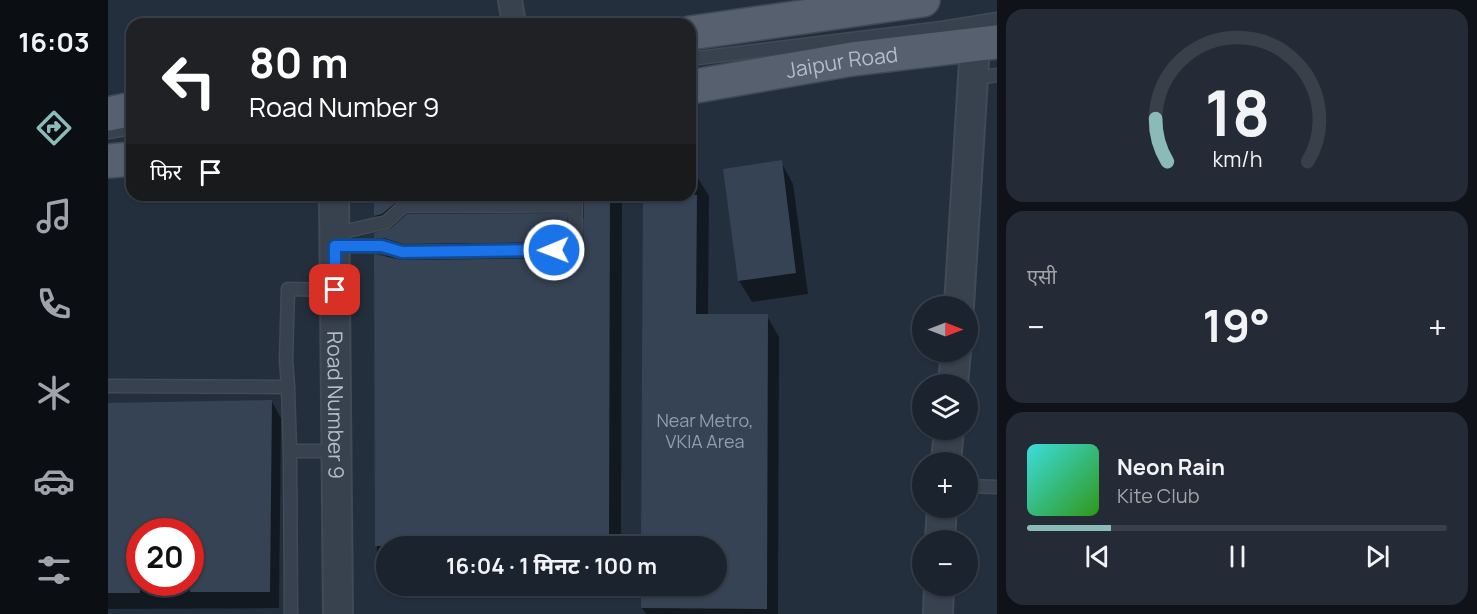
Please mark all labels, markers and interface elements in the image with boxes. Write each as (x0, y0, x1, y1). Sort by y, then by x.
text: 16:03 (18, 23, 90, 60)
text: 80 m (249, 33, 349, 91)
street label: Jaipur Road (784, 40, 899, 84)
icon: left (150, 42, 228, 120)
text: 18 (1204, 70, 1270, 156)
text: Road Number 9 (249, 88, 439, 125)
icon: directions (33, 107, 75, 149)
text: km/h (1212, 145, 1262, 174)
icon: arrive (194, 156, 227, 189)
text: फिर (150, 157, 182, 187)
icon: music (33, 195, 75, 237)
position arrow (522, 218, 586, 282)
text: एसी (1027, 263, 1057, 290)
pin (309, 264, 360, 315)
icon: arrive (318, 273, 351, 306)
icon: phone (33, 283, 75, 325)
text: 19° (1202, 294, 1270, 356)
north arrow (912, 296, 978, 362)
map controls (912, 296, 978, 596)
text: − (1027, 304, 1045, 349)
text: + (1428, 304, 1447, 349)
street label: Road Number 9 (321, 331, 351, 479)
icon: climate (33, 372, 75, 414)
button: layers (912, 374, 978, 440)
house number: Near Metro, VKIA Area (657, 408, 754, 453)
button: + (912, 452, 978, 518)
text: Neon Rain (1117, 452, 1225, 482)
icon: car (33, 460, 75, 502)
text: Kite Club (1117, 482, 1200, 509)
speed limit sign: 20 (126, 518, 204, 596)
button: − (912, 530, 978, 596)
icon: previous (1081, 540, 1114, 573)
icon: pause (1221, 540, 1254, 573)
icon: next (1361, 540, 1394, 573)
icon: filters (33, 549, 75, 591)
text: 16:04 · 1 मिनट · 100 m (446, 551, 657, 581)

